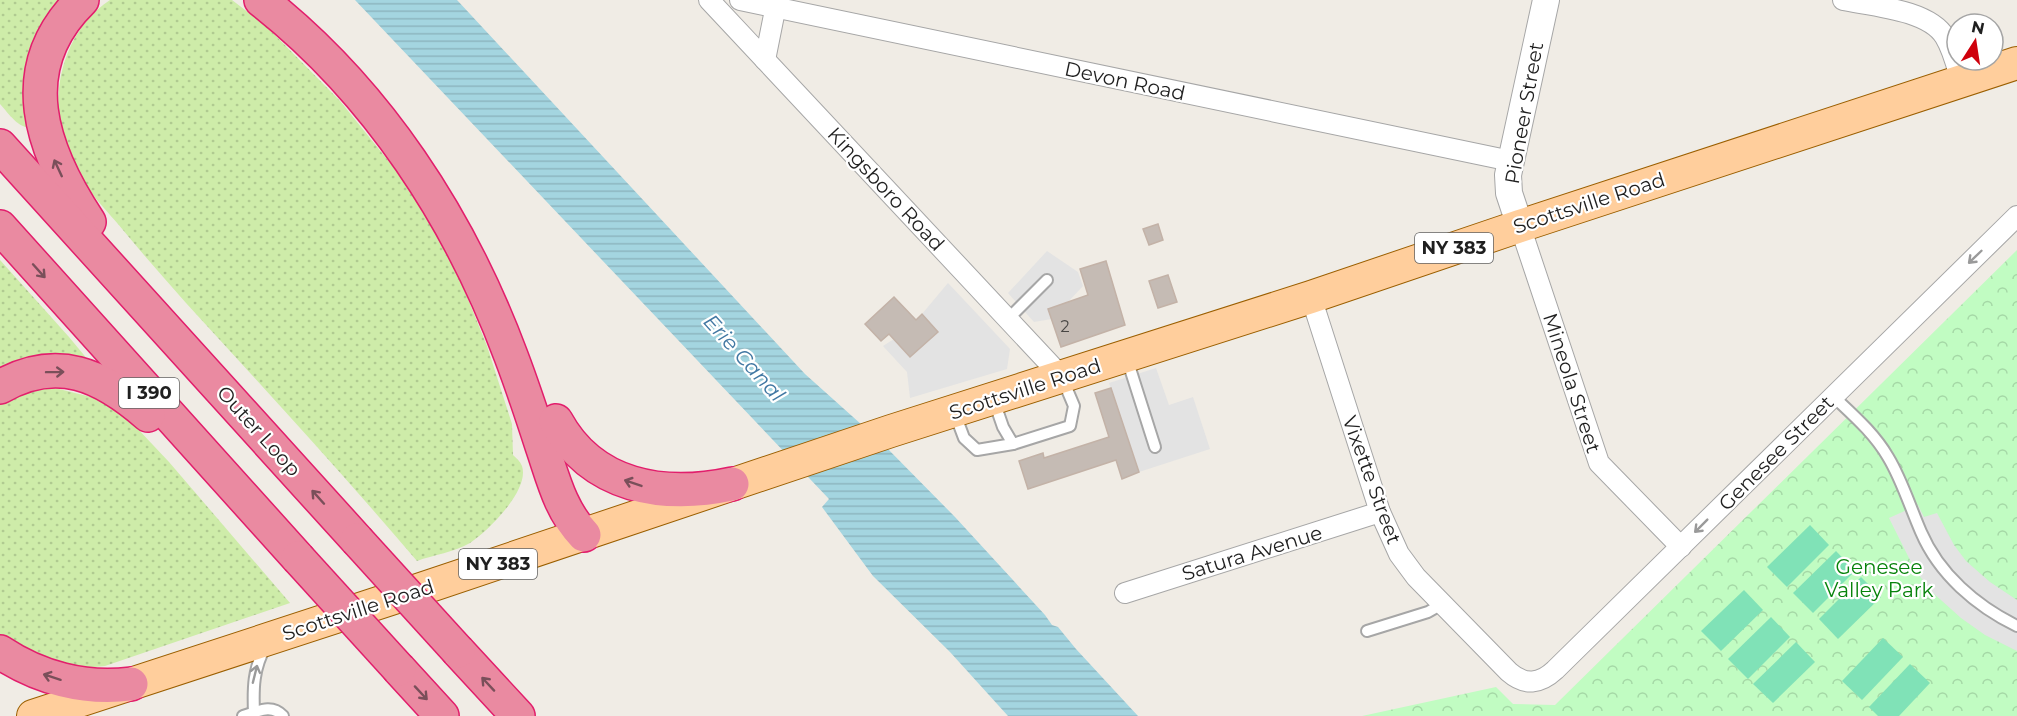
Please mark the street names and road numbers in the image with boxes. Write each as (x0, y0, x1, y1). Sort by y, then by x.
street label: Pioneer Street (1500, 40, 1548, 186)
street label: Devon Road (1063, 57, 1187, 105)
street label: Kingsboro Road (822, 122, 950, 256)
street label: Scottsville Road (1510, 167, 1668, 239)
road number: NY 383 (1415, 233, 1493, 263)
street label: Mineola Street (1538, 310, 1606, 456)
street label: Scottsville Road (946, 353, 1104, 425)
road number: I 390 (119, 378, 179, 408)
street label: Outer Loop (212, 381, 306, 481)
street label: Genesee Street (1714, 391, 1838, 515)
street label: Vixette Street (1338, 413, 1406, 547)
street label: Satura Avenue (1179, 520, 1325, 586)
road number: NY 383 (459, 549, 537, 579)
street label: Scottsville Road (279, 574, 437, 646)

